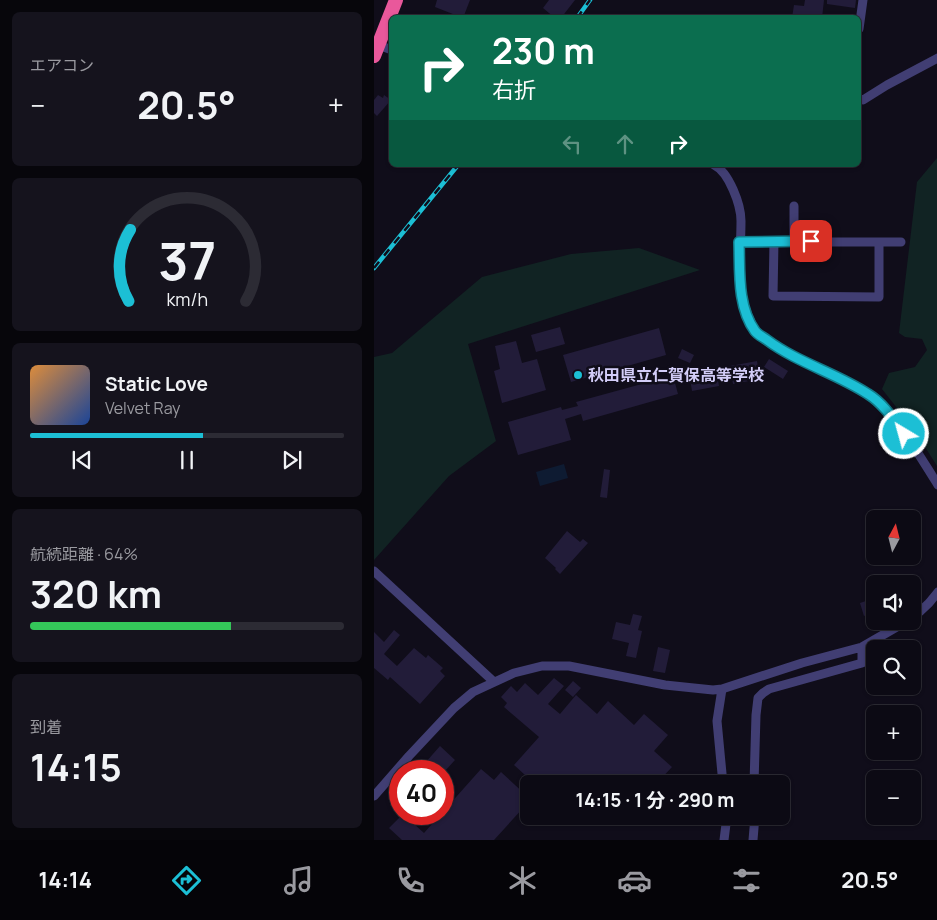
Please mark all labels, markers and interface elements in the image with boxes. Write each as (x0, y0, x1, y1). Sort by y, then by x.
text: 230 m (492, 27, 595, 75)
icon: right (409, 35, 474, 100)
text: エアコン (30, 54, 94, 76)
text: 右折 (492, 75, 536, 105)
text: 20.5° (137, 78, 236, 130)
text: − (30, 86, 45, 124)
text: + (328, 86, 344, 124)
icon: left (558, 130, 586, 158)
icon: ahead (611, 130, 639, 158)
icon: right (664, 130, 692, 158)
pin (790, 220, 832, 262)
text: 37 (158, 225, 216, 296)
icon: arrive (797, 227, 825, 255)
text: km/h (166, 287, 208, 311)
place label: 秋田県立仁賀保高等学校 (588, 364, 764, 386)
marker: 秋田県立仁賀保高等学校 (572, 369, 584, 381)
text: Static Love (105, 371, 208, 397)
text: Velvet Ray (105, 397, 181, 419)
position arrow (877, 407, 929, 459)
icon: previous (68, 446, 96, 474)
icon: pause (173, 446, 201, 474)
icon: next (278, 446, 306, 474)
north arrow (866, 510, 922, 565)
map controls (866, 510, 921, 825)
text: 航続距離 · 64% (30, 543, 138, 565)
text: 320 km (30, 567, 162, 619)
button: sound (866, 575, 921, 630)
button: search (866, 640, 921, 695)
button: + (866, 705, 921, 760)
text: 到着 (30, 716, 62, 738)
text: 14:15 (30, 740, 122, 792)
speed limit sign: 40 (389, 760, 454, 825)
button: − (866, 770, 921, 825)
text: 14:15 · 1 分 · 290 m (576, 787, 734, 813)
icon: directions (169, 863, 204, 898)
icon: music (281, 863, 316, 898)
icon: phone (393, 863, 428, 898)
icon: climate (505, 863, 540, 898)
icon: car (617, 863, 652, 898)
icon: filters (729, 863, 764, 898)
text: 14:14 (39, 865, 92, 895)
text: 20.5° (841, 865, 898, 895)

